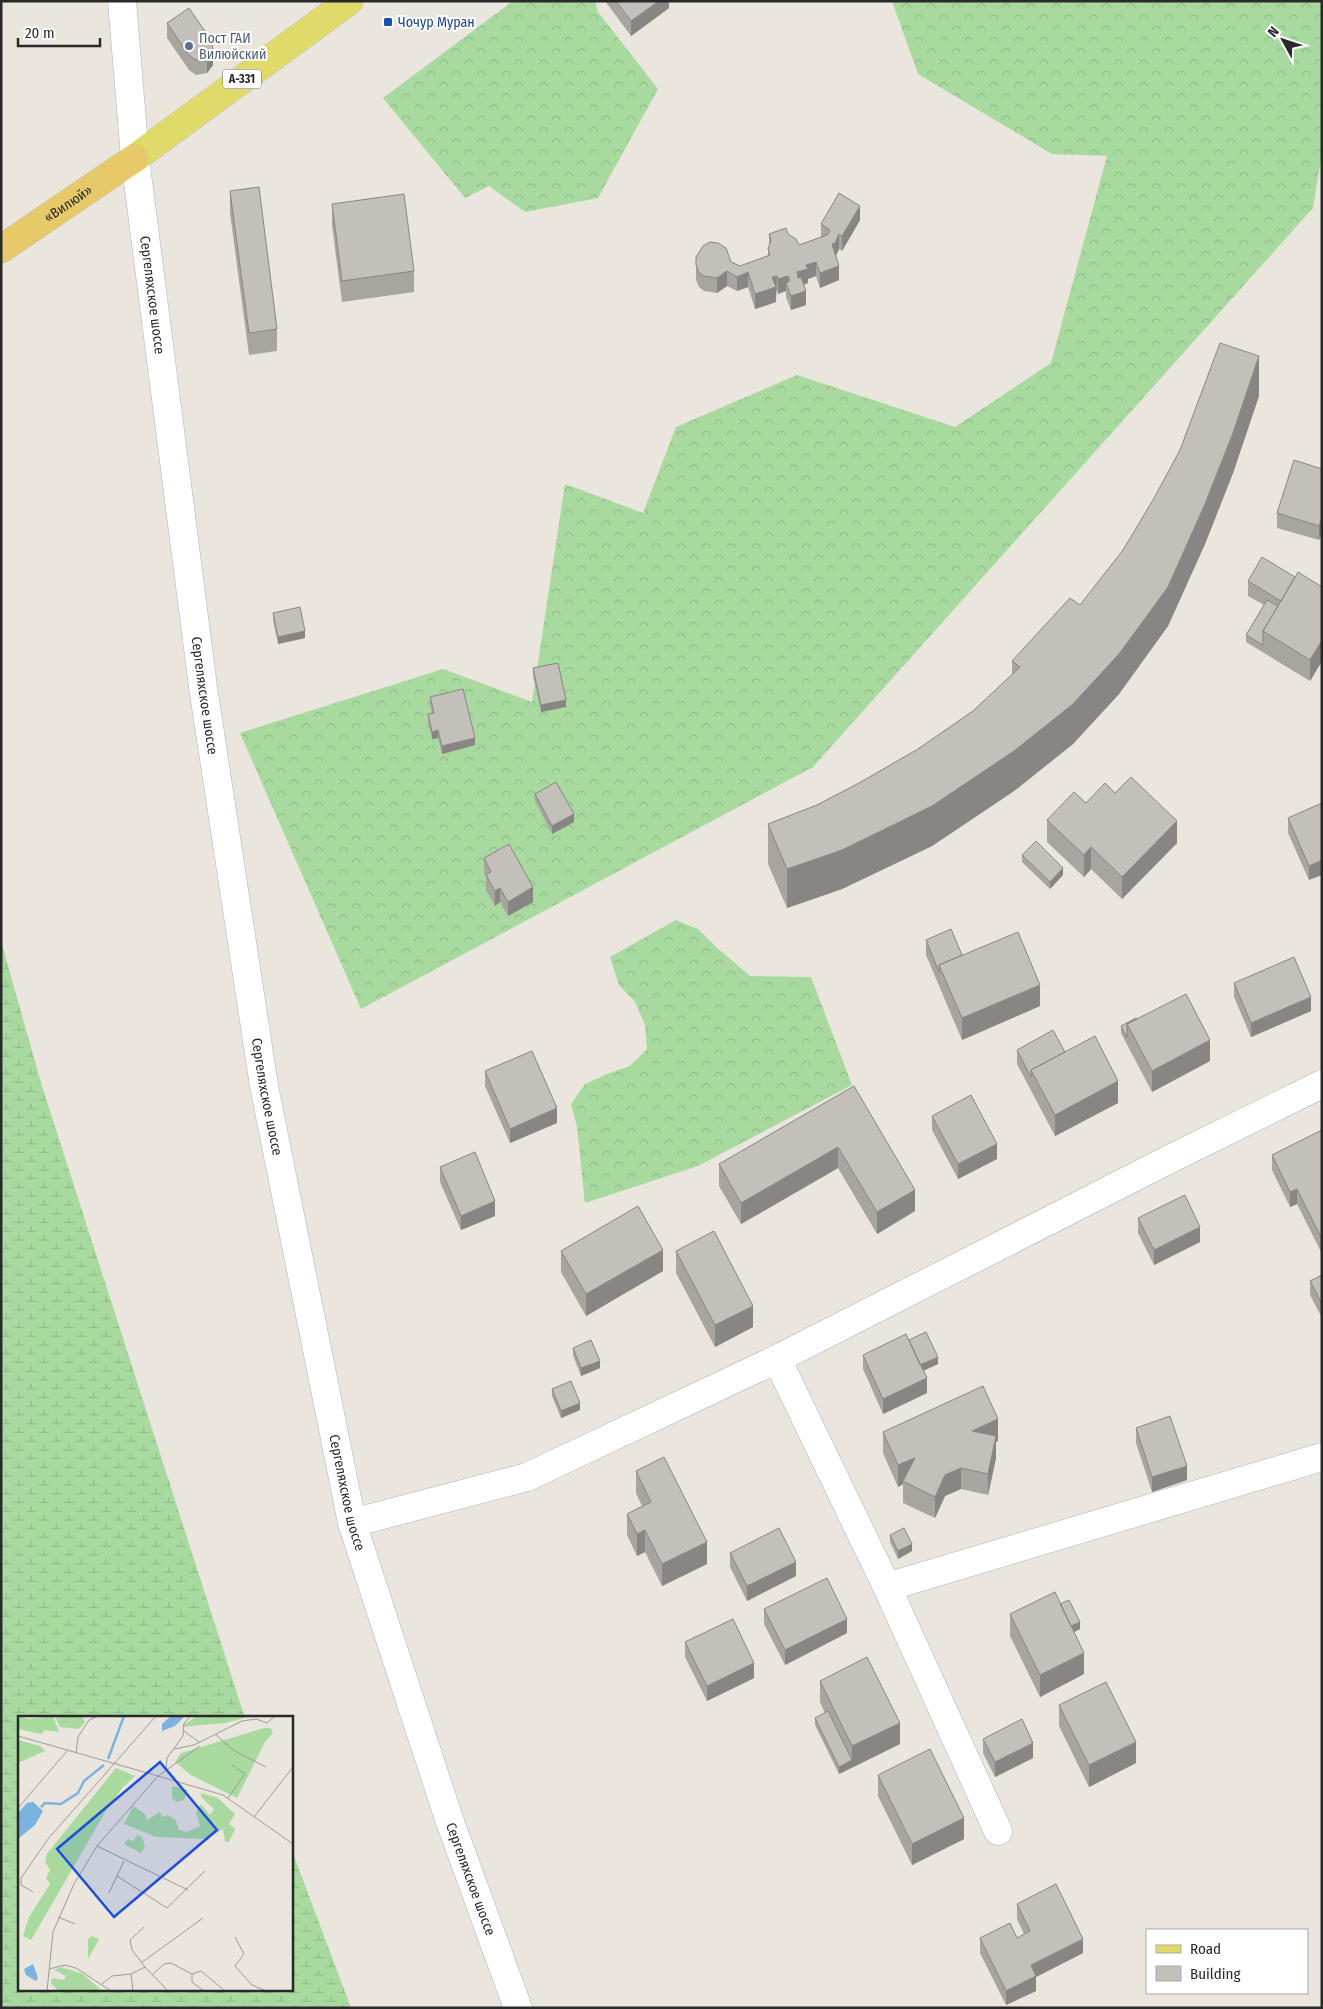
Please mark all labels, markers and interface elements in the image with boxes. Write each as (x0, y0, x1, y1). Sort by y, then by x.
place label: Чочур Муран (398, 14, 475, 31)
scale bar (18, 15, 100, 47)
north arrow (1258, 15, 1308, 65)
marker: Чочур Муран (382, 16, 394, 28)
text: N (1264, 23, 1283, 41)
text: 20 m (25, 24, 55, 42)
place label: Пост ГАИ Вилюйский (199, 30, 266, 63)
marker: Пост ГАИ Вилюйский (183, 40, 195, 52)
road number: А-331 (223, 70, 261, 88)
street label: «Вилюй» (41, 181, 96, 226)
street label: Сергеляхское шоссе (136, 235, 168, 355)
street label: Сергеляхское шоссе (188, 636, 221, 756)
street label: Сергеляхское шоссе (248, 1037, 286, 1157)
street label: Сергеляхское шоссе (325, 1433, 369, 1553)
inset map (18, 1716, 292, 1992)
street label: Сергеляхское шоссе (442, 1820, 499, 1938)
legend (1146, 1929, 1308, 1994)
text: Road (1190, 1940, 1221, 1958)
text: Building (1190, 1965, 1241, 1983)

